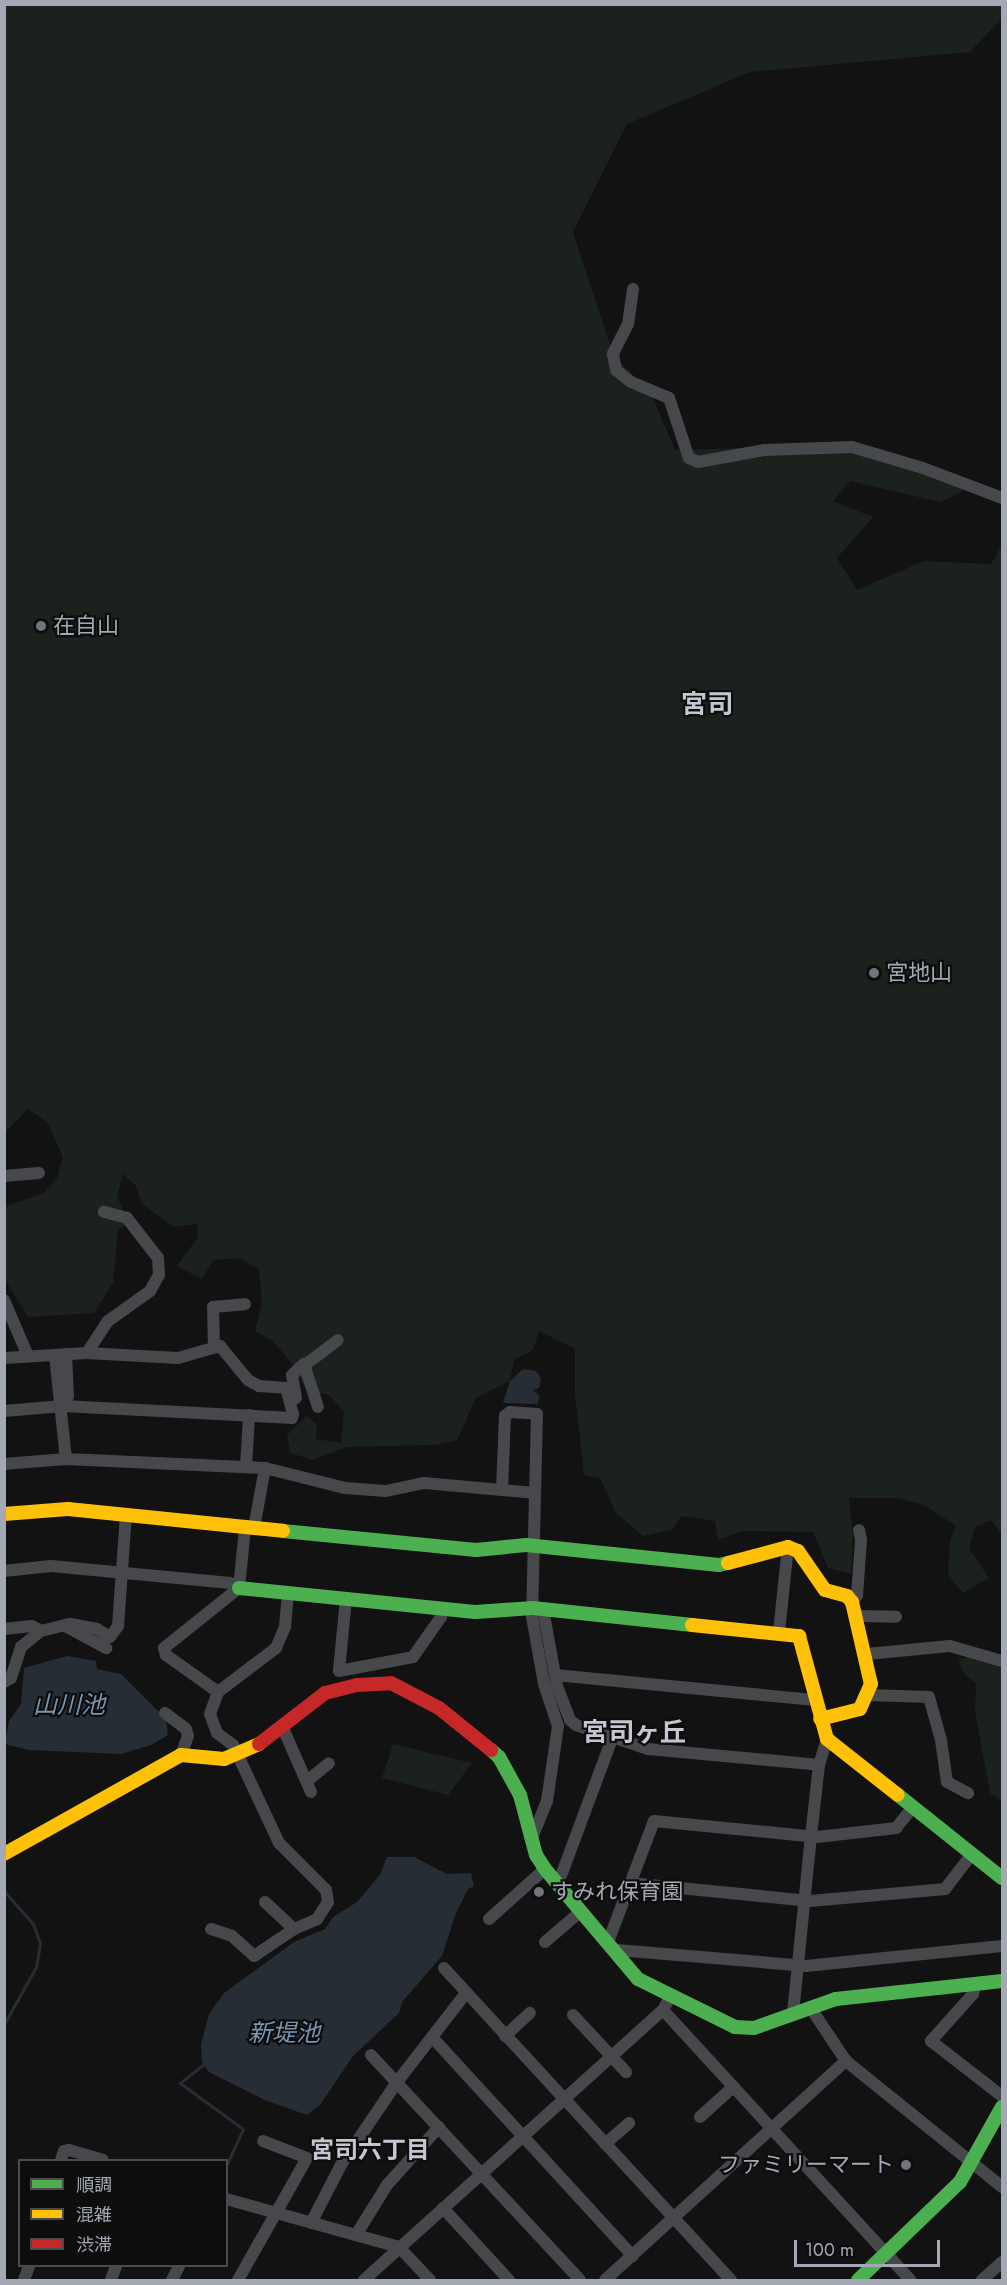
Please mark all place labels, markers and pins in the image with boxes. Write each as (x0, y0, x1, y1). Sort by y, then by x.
place label: 在自山 (53, 613, 119, 639)
marker: 在自山 (34, 619, 48, 633)
place label: 宮地山 (886, 960, 952, 986)
marker: 宮地山 (867, 966, 881, 980)
place label: すみれ保育園 (551, 1879, 683, 1905)
marker: すみれ保育園 (532, 1885, 546, 1899)
place label: ファミリーマート (718, 2152, 894, 2178)
marker: ファミリーマート (899, 2158, 913, 2172)

